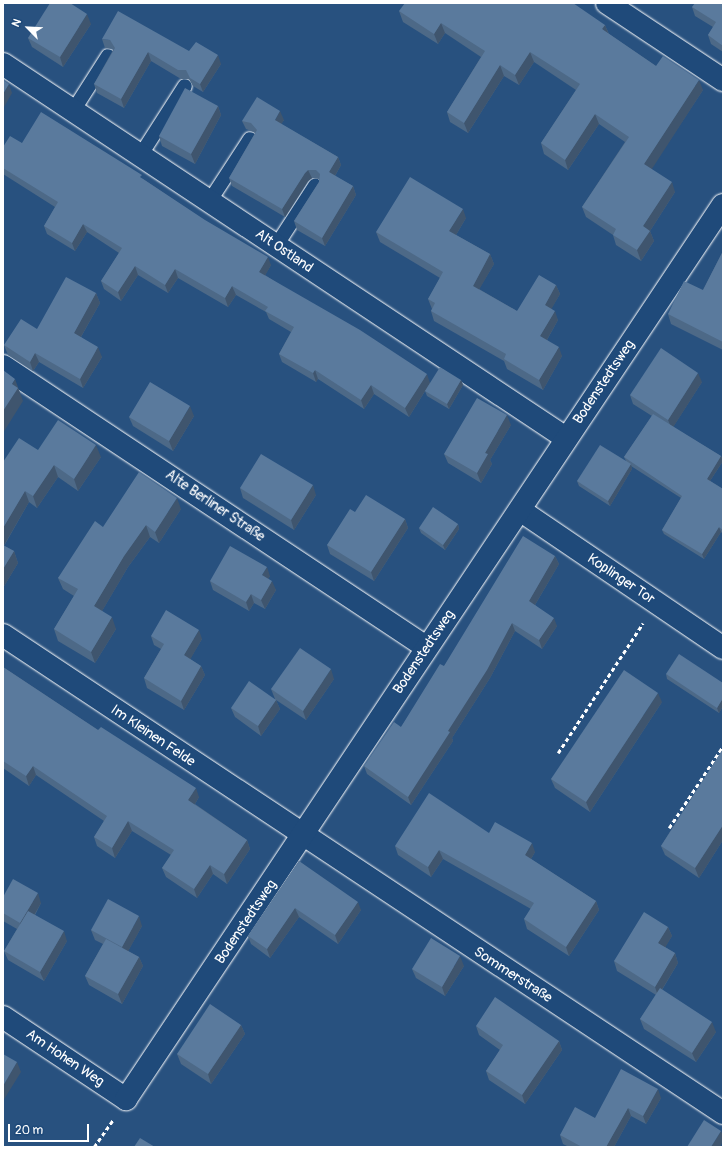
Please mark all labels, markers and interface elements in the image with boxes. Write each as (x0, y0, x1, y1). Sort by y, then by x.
north arrow (8, 8, 48, 48)
text: N (9, 17, 24, 29)
street label: Alt Ostland (252, 226, 316, 276)
street label: Bodenstedtsweg (570, 337, 638, 427)
street label: Alte Berliner Straße (162, 467, 268, 545)
street label: Koplinger Tor (584, 550, 658, 608)
street label: Bodenstedtsweg (390, 607, 458, 697)
street label: Im Kleinen Felde (108, 702, 198, 770)
street label: Bodenstedtsweg (212, 877, 280, 967)
street label: Sommerstraße (471, 943, 555, 1007)
street label: Am Hohen Weg (23, 1026, 107, 1090)
scale bar (10, 1116, 91, 1142)
text: 20 m (15, 1123, 43, 1138)

